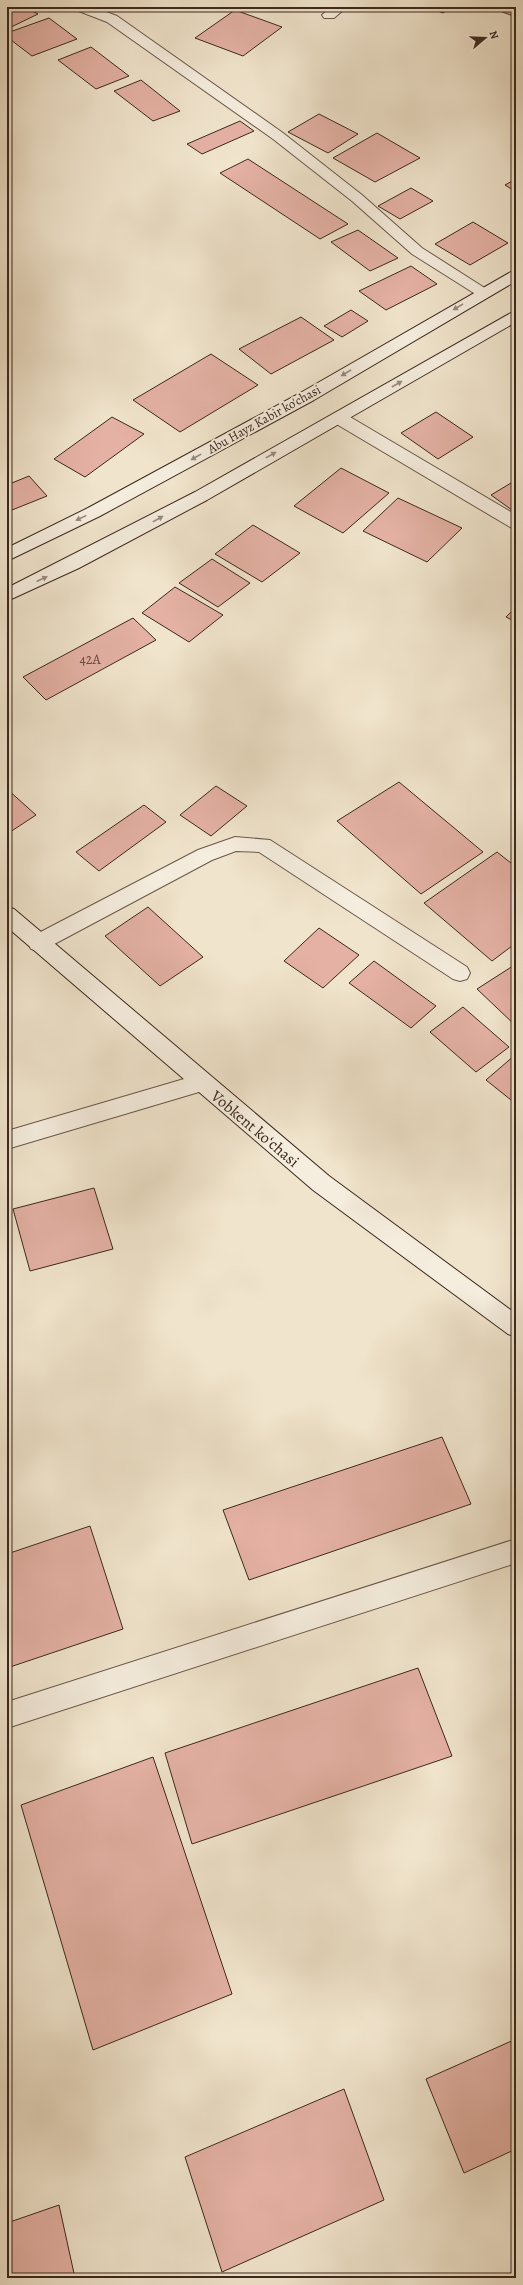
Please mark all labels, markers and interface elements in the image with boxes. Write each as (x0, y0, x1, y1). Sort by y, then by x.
north arrow (465, 18, 505, 58)
text: N (486, 29, 502, 41)
one-way arrow (452, 304, 464, 311)
one-way arrow (340, 370, 352, 377)
street label: Abu Hayz Kabir ko'chasi (204, 381, 324, 458)
one-way arrow (391, 381, 402, 388)
one-way arrow (265, 452, 277, 459)
one-way arrow (190, 453, 201, 460)
one-way arrow (75, 515, 87, 521)
one-way arrow (152, 515, 164, 522)
one-way arrow (37, 576, 48, 582)
house number: 42A (79, 650, 101, 669)
street label: Vobkent koʻchasi (205, 1085, 304, 1172)

